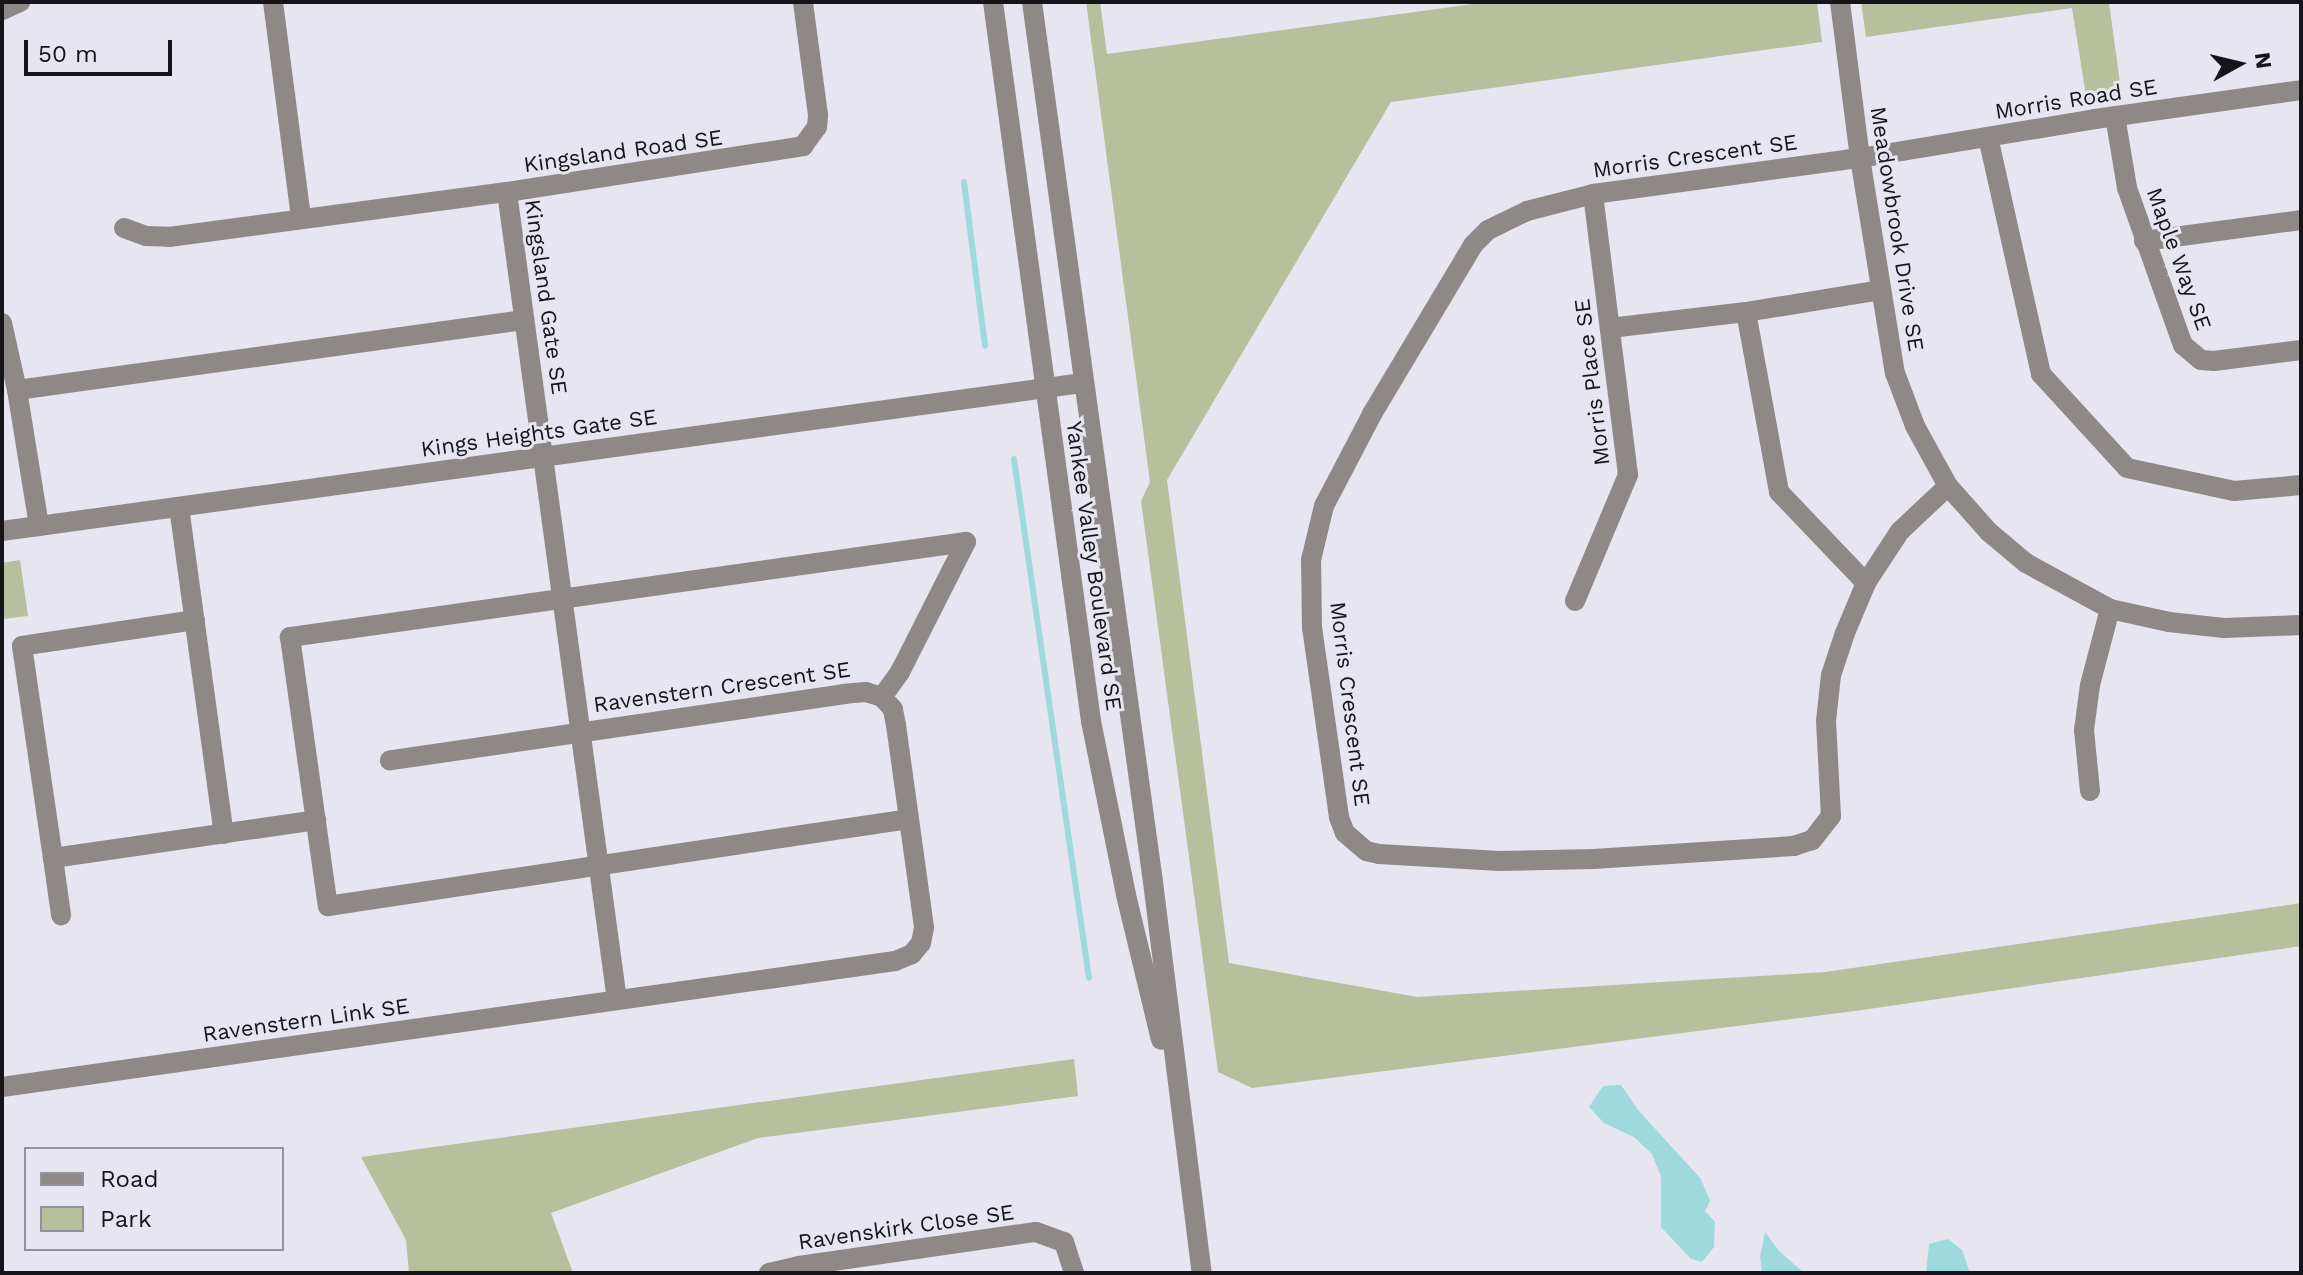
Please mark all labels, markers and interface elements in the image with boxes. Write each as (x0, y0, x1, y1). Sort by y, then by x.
scale bar (28, 24, 176, 74)
north arrow (2199, 24, 2279, 104)
text: 50 m (38, 40, 98, 68)
text: N (2250, 51, 2277, 70)
street label: Morris Road SE (1993, 73, 2159, 125)
street label: Meadowbrook Drive SE (1865, 104, 1929, 354)
street label: Kingsland Road SE (522, 124, 724, 178)
street label: Morris Crescent SE (1591, 129, 1799, 183)
street label: Maple Way SE (2141, 184, 2217, 334)
street label: Kingsland Gate SE (519, 198, 573, 396)
street label: Morris Place SE (1569, 297, 1615, 467)
street label: Kings Heights Gate SE (419, 403, 659, 463)
street label: Yankee Valley Boulevard SE (1061, 419, 1127, 713)
street label: Morris Crescent SE (1324, 600, 1376, 808)
street label: Ravenstern Crescent SE (592, 656, 852, 718)
street label: Ravenstern Link SE (201, 992, 411, 1048)
legend (24, 1147, 284, 1251)
text: Road (100, 1165, 159, 1193)
street label: Ravenskirk Close SE (796, 1199, 1016, 1255)
text: Park (100, 1205, 152, 1233)

